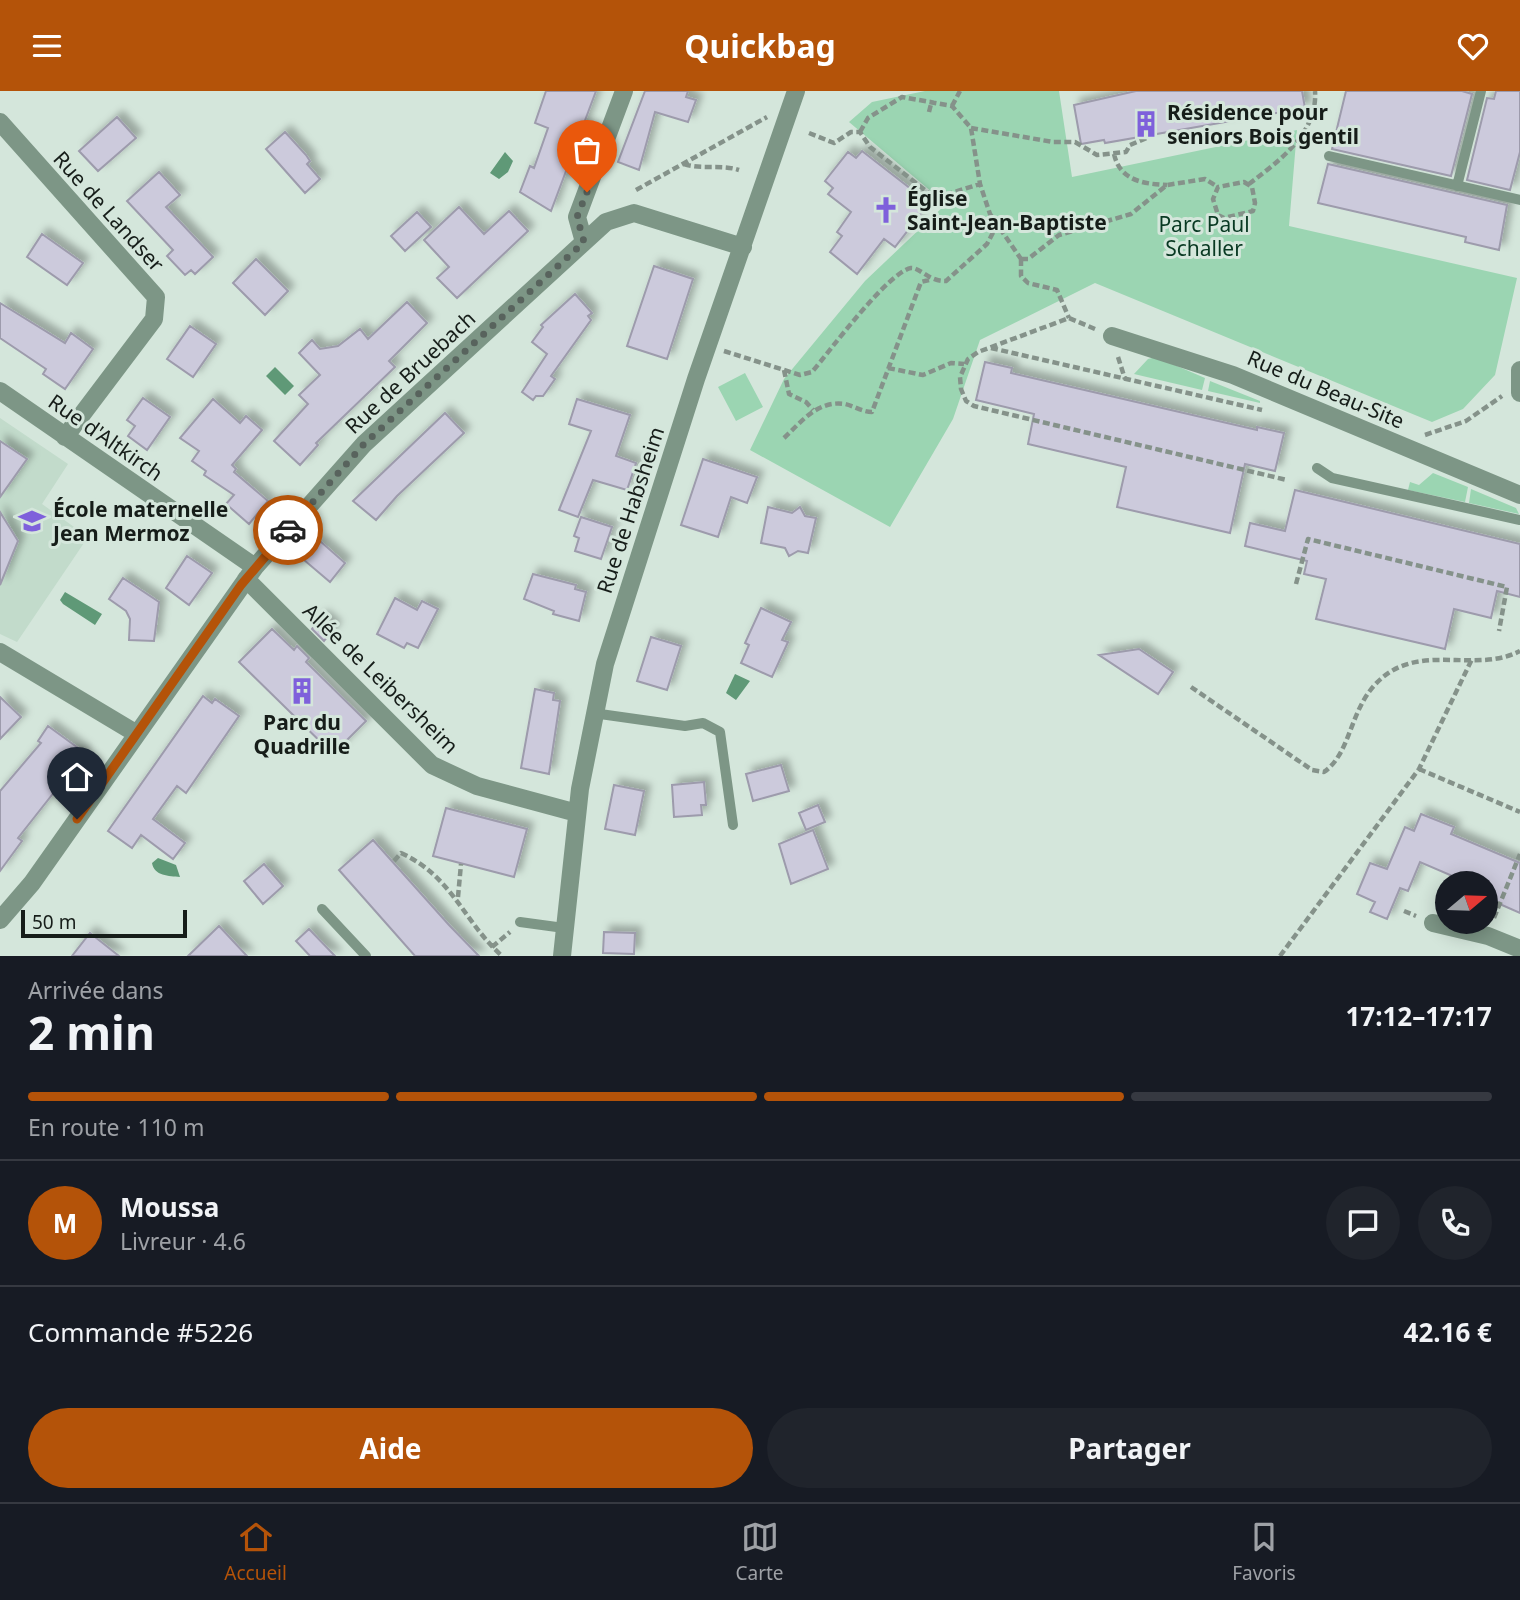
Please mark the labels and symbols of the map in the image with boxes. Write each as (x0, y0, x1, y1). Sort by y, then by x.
place label: Résidence pour seniors Bois gentil (1167, 98, 1359, 150)
building icon: Résidence pour seniors Bois gentil (1131, 109, 1161, 139)
pin (557, 120, 617, 192)
street label: Rue de Landser (47, 145, 171, 277)
place label: Église Saint-Jean-Baptiste (907, 184, 1107, 236)
church icon: Église Saint-Jean-Baptiste (871, 195, 901, 225)
park label: Parc Paul Schaller (1158, 210, 1250, 262)
street label: Rue de Bruebach (339, 304, 481, 440)
street label: Rue du Beau-Site (1243, 343, 1409, 435)
street label: Rue d'Altkirch (43, 387, 169, 487)
street label: Rue de Habsheim (590, 423, 670, 597)
place label: École maternelle Jean Mermoz (51, 495, 228, 547)
courier (253, 495, 323, 565)
school or university icon: École maternelle Jean Mermoz (17, 506, 47, 536)
street label: Allée de Leibersheim (297, 597, 465, 759)
building icon: Parc du Quadrille (287, 676, 317, 706)
place label: Parc du Quadrille (254, 708, 350, 760)
pin (47, 747, 107, 819)
north arrow (1435, 871, 1498, 935)
scale bar (21, 907, 187, 939)

